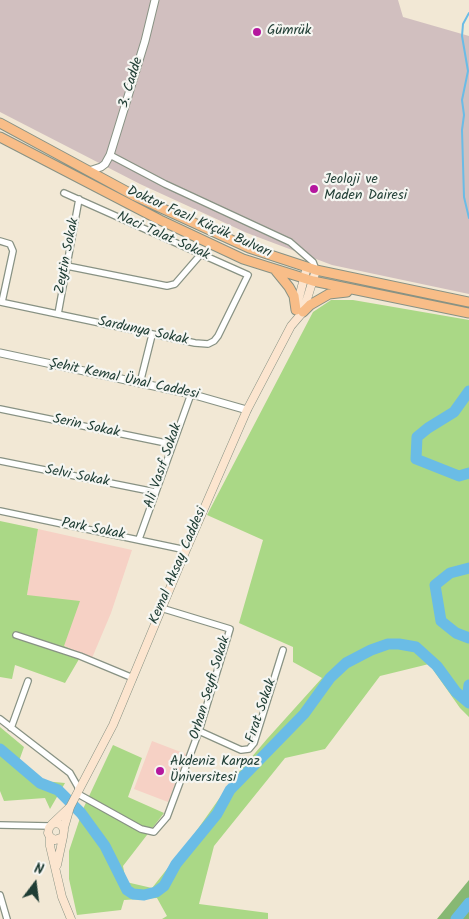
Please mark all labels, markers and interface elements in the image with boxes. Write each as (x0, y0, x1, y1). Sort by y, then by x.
place label: Gümrük (267, 24, 311, 40)
marker: Gümrük (251, 26, 263, 38)
street label: 3. Cadde (116, 56, 148, 110)
place label: Jeoloji ve Maden Dairesi (324, 173, 407, 206)
street label: Doktor Fazıl Küçük Bulvarı (124, 183, 274, 263)
marker: Jeoloji ve Maden Dairesi (308, 183, 320, 195)
street label: Naci Talat Sokak (114, 209, 212, 265)
street label: Zeytin Sokak (52, 217, 84, 295)
street label: Sardunya Sokak (96, 314, 190, 350)
street label: Şehit Kemal Ünal Caddesi (47, 356, 201, 404)
street label: Serin Sokak (51, 412, 121, 442)
street label: Ali Vasıf Sokak (142, 421, 186, 511)
street label: Selvi Sokak (43, 463, 111, 491)
street label: Kemal Aksay Caddesi (147, 505, 211, 627)
street label: Park Sokak (60, 516, 126, 544)
street label: Orhan Seyfi Sokak (187, 634, 235, 742)
street label: Fırat Sokak (243, 677, 281, 745)
place label: Akdeniz Karpaz Üniversitesi (170, 755, 260, 788)
marker: Akdeniz Karpaz Üniversitesi (154, 765, 166, 777)
text: N (32, 858, 46, 881)
north arrow (10, 859, 60, 909)

